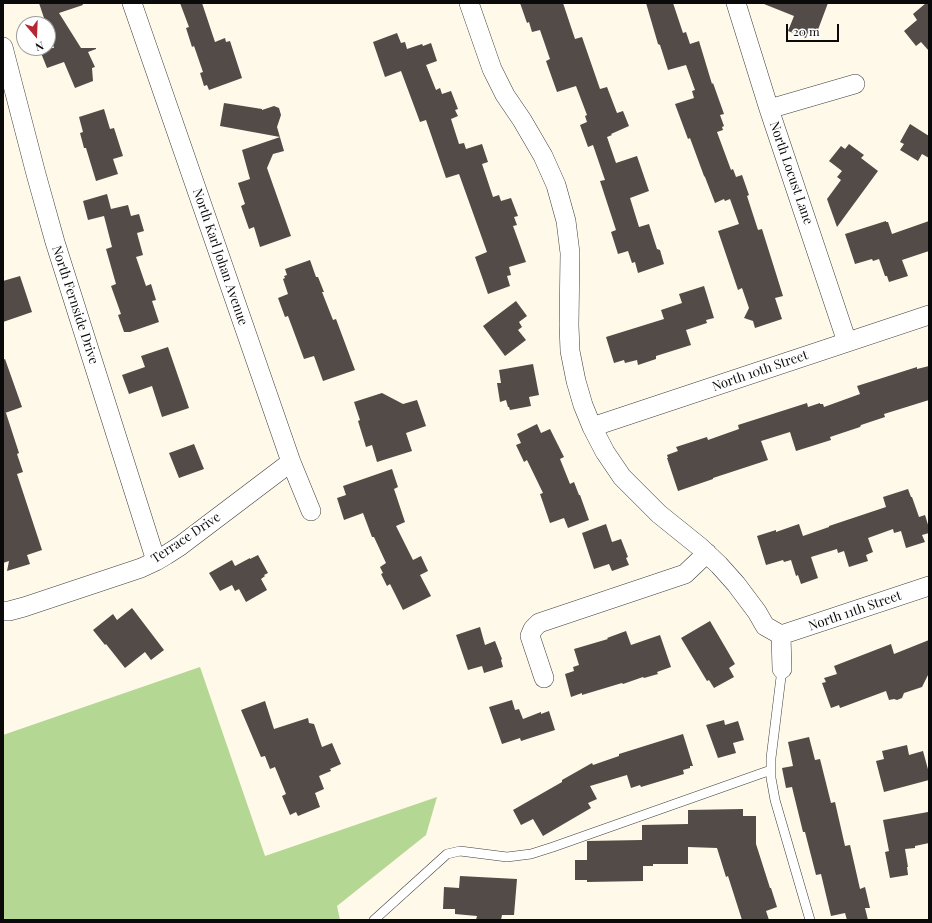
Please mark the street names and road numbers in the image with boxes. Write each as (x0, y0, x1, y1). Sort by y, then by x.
street label: North Locust Lane (766, 119, 816, 227)
street label: North Karl Johan Avenue (189, 186, 251, 328)
street label: North Fernside Drive (49, 244, 101, 366)
street label: North 10th Street (710, 347, 810, 395)
street label: Terrace Drive (148, 509, 224, 567)
street label: North 11th Street (806, 588, 904, 634)

